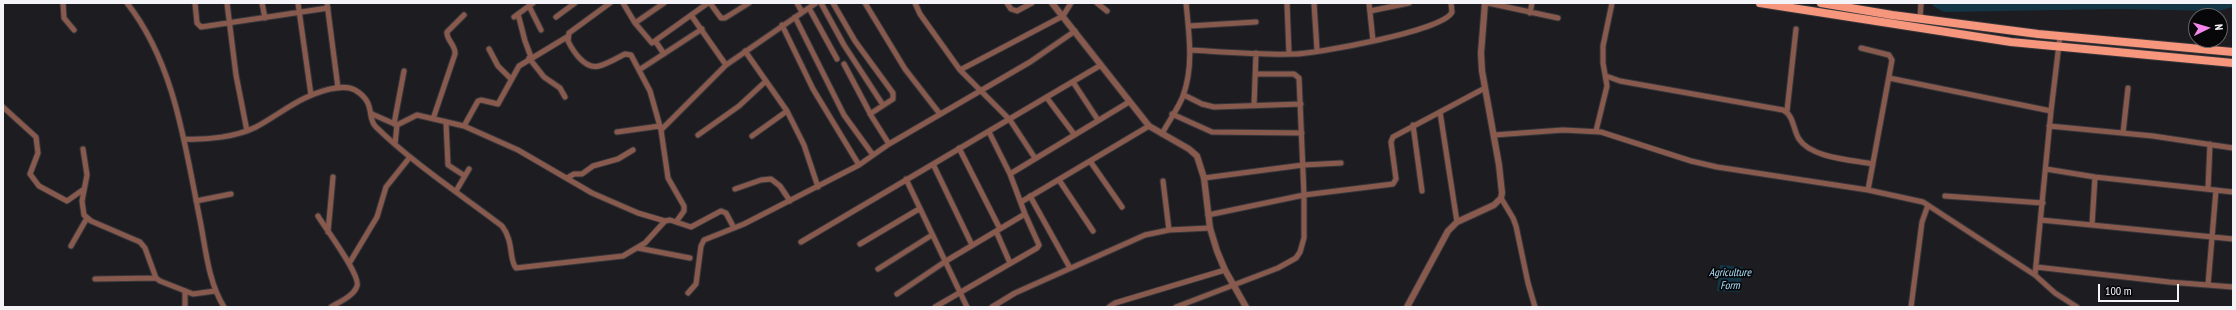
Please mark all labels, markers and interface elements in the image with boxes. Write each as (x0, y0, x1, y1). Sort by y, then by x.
north arrow (2188, 8, 2228, 48)
text: N (2212, 23, 2226, 31)
water label: Agriculture Form (1709, 266, 1751, 292)
scale bar (2100, 276, 2181, 302)
text: 100 m (2105, 283, 2132, 298)

